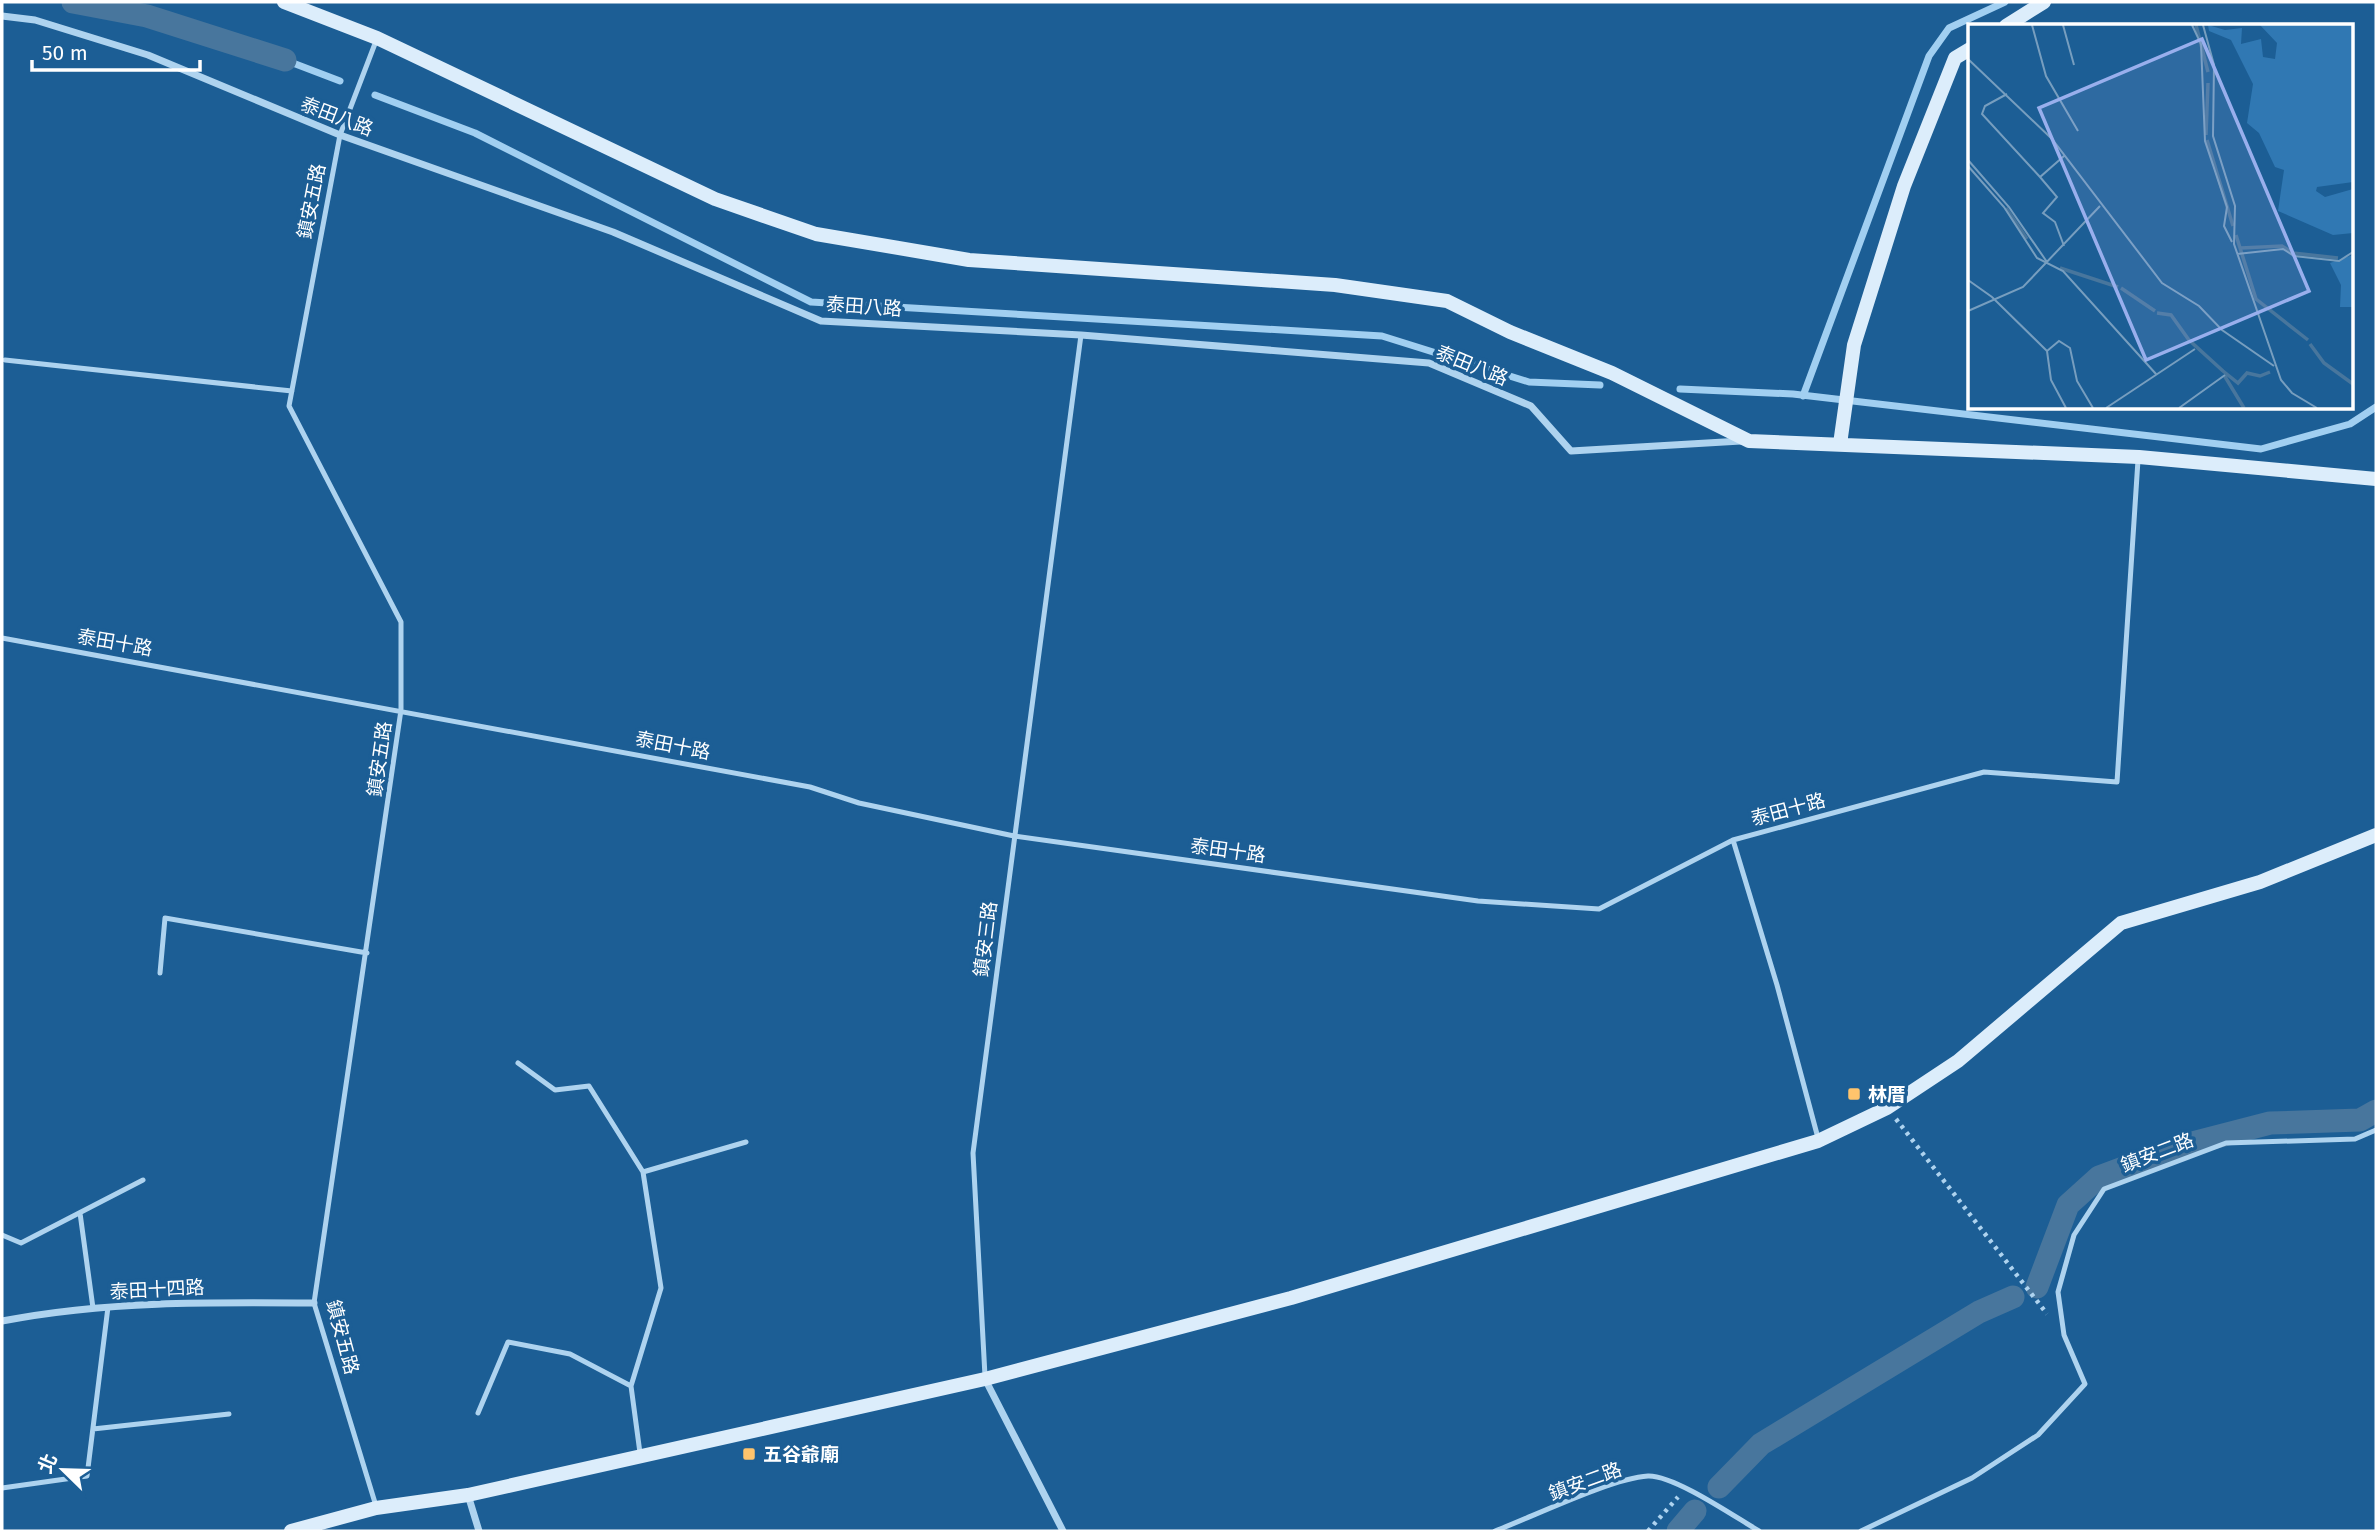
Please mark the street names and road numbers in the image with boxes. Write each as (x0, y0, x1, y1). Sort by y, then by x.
street label: 泰田八路 (297, 92, 376, 141)
street label: 鎮安五路 (293, 162, 330, 241)
street label: 泰田八路 (825, 292, 903, 321)
street label: 泰田八路 (1432, 341, 1511, 390)
street label: 泰田十路 (75, 625, 154, 660)
street label: 鎮安五路 (363, 720, 396, 798)
street label: 泰田十路 (633, 727, 712, 764)
street label: 泰田十路 (1748, 789, 1828, 830)
street label: 泰田十路 (1189, 834, 1267, 867)
street label: 鎮安三路 (969, 900, 1002, 978)
street label: 鎮安二路 (2118, 1128, 2197, 1177)
street label: 泰田十四路 (109, 1276, 205, 1303)
street label: 鎮安五路 (322, 1297, 363, 1377)
street label: 鎮安二路 (1546, 1458, 1625, 1505)

